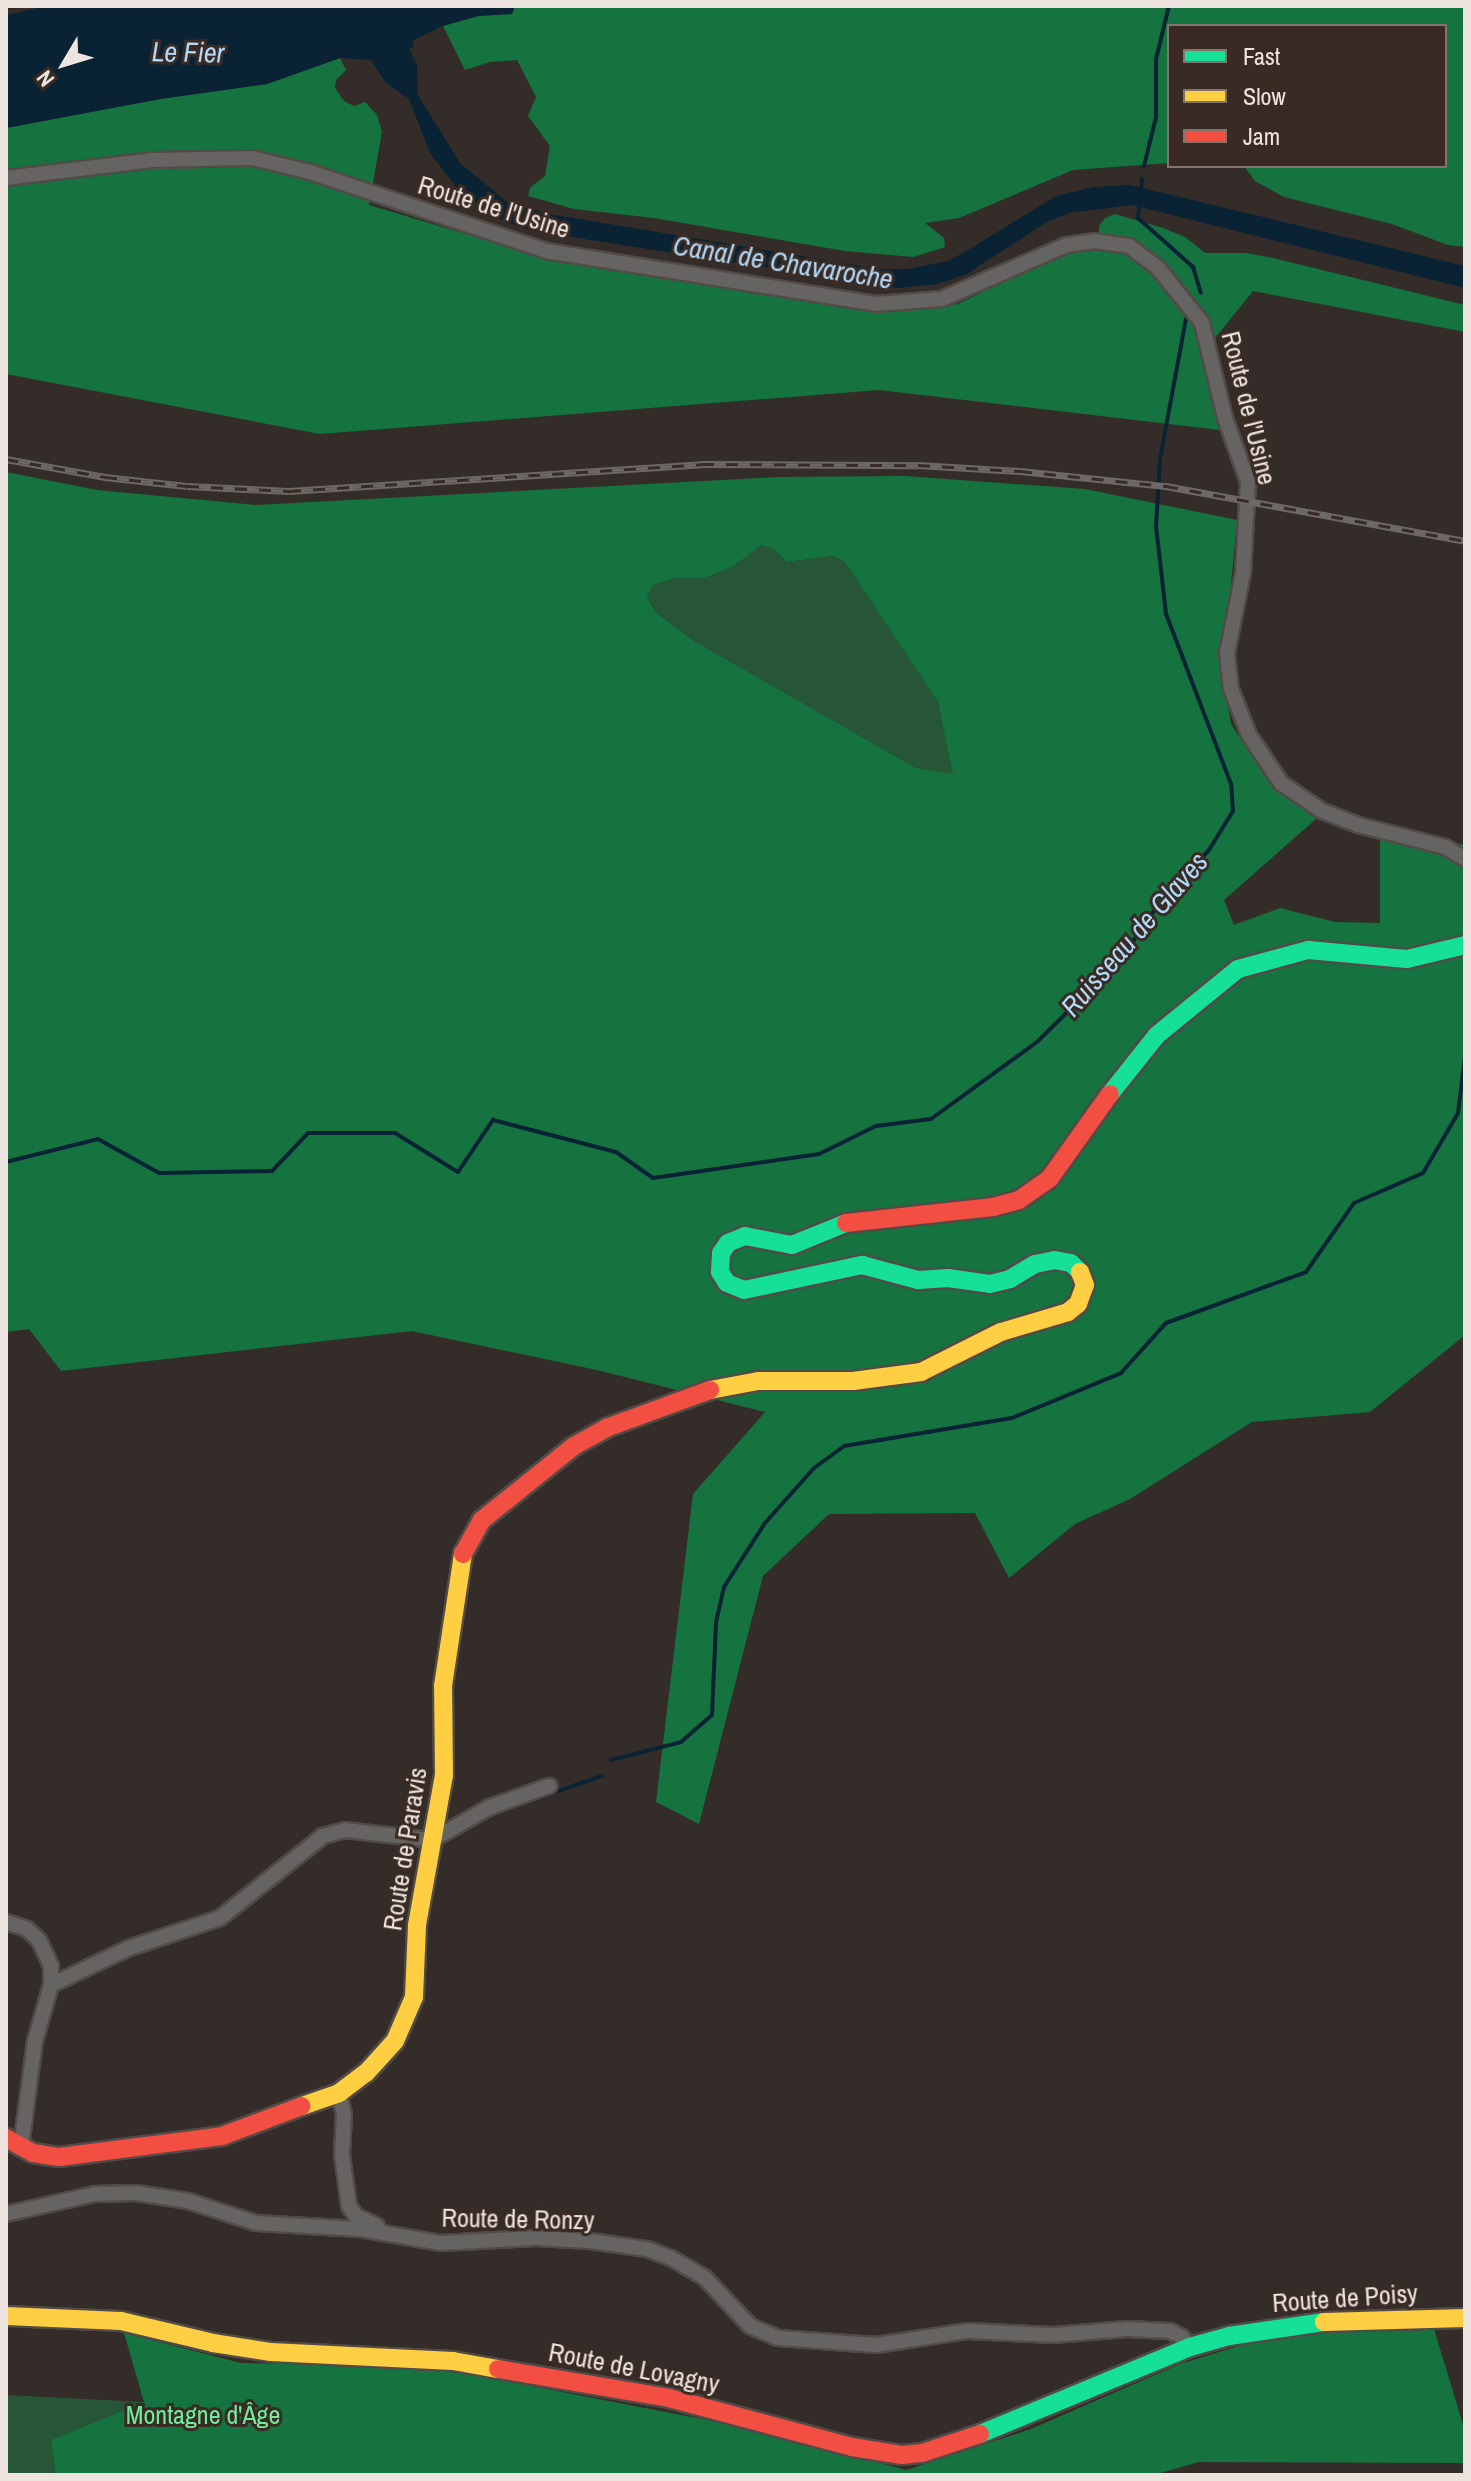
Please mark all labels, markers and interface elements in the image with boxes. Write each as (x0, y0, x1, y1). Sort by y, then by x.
north arrow (24, 24, 104, 104)
legend (1167, 24, 1447, 168)
water label: Le Fier (151, 35, 225, 69)
text: Fast (1243, 40, 1280, 72)
text: N (29, 64, 61, 93)
text: Slow (1243, 80, 1286, 112)
text: Jam (1243, 120, 1280, 152)
street label: Route de l'Usine (414, 169, 574, 245)
water label: Canal de Chavaroche (671, 228, 895, 296)
street label: Route de l'Usine (1215, 328, 1283, 488)
water label: Ruisseau de Glaves (1054, 845, 1214, 1023)
street label: Route de Paravis (377, 1765, 433, 1933)
street label: Route de Ronzy (441, 2202, 595, 2236)
street label: Route de Poisy (1271, 2277, 1419, 2319)
street label: Route de Lovagny (546, 2336, 722, 2400)
park label: Montagne d'Âge (126, 2399, 280, 2431)

